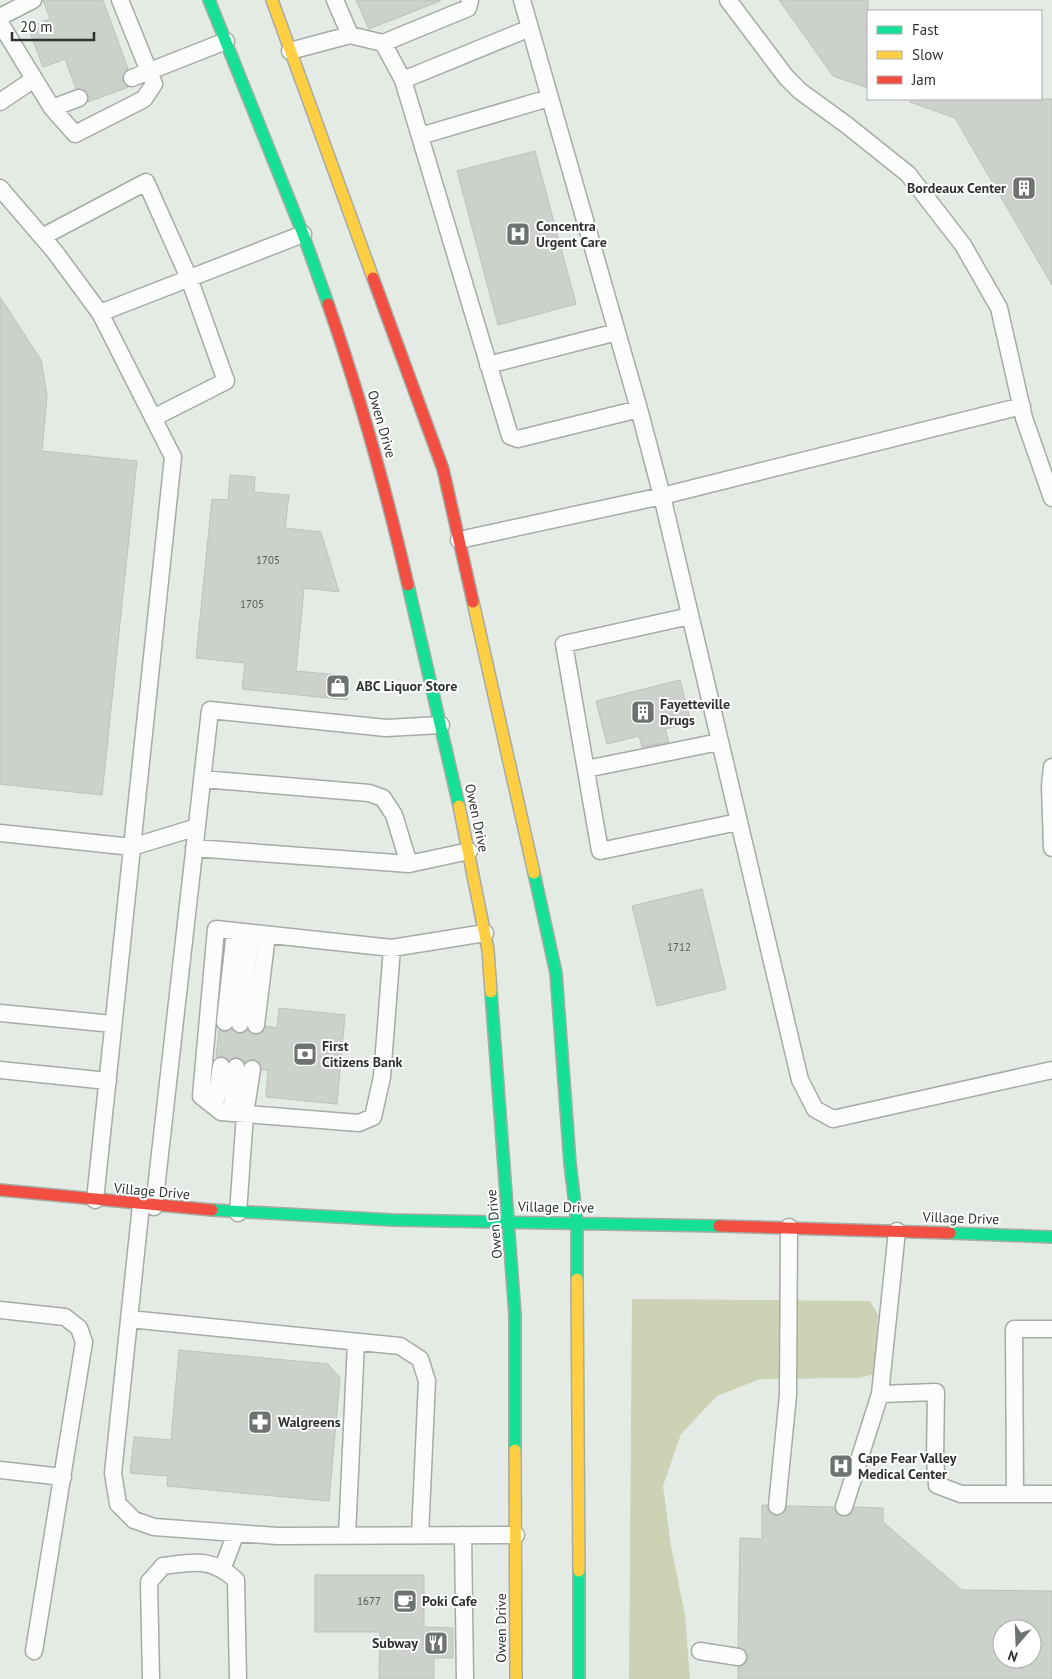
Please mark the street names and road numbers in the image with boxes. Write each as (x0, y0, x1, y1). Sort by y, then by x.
street label: Owen Drive (364, 388, 400, 460)
street label: Owen Drive (461, 782, 493, 854)
street label: Village Drive (112, 1179, 191, 1203)
street label: Owen Drive (482, 1189, 506, 1259)
street label: Village Drive (517, 1197, 594, 1217)
street label: Village Drive (921, 1208, 1000, 1228)
street label: Owen Drive (492, 1593, 510, 1663)

